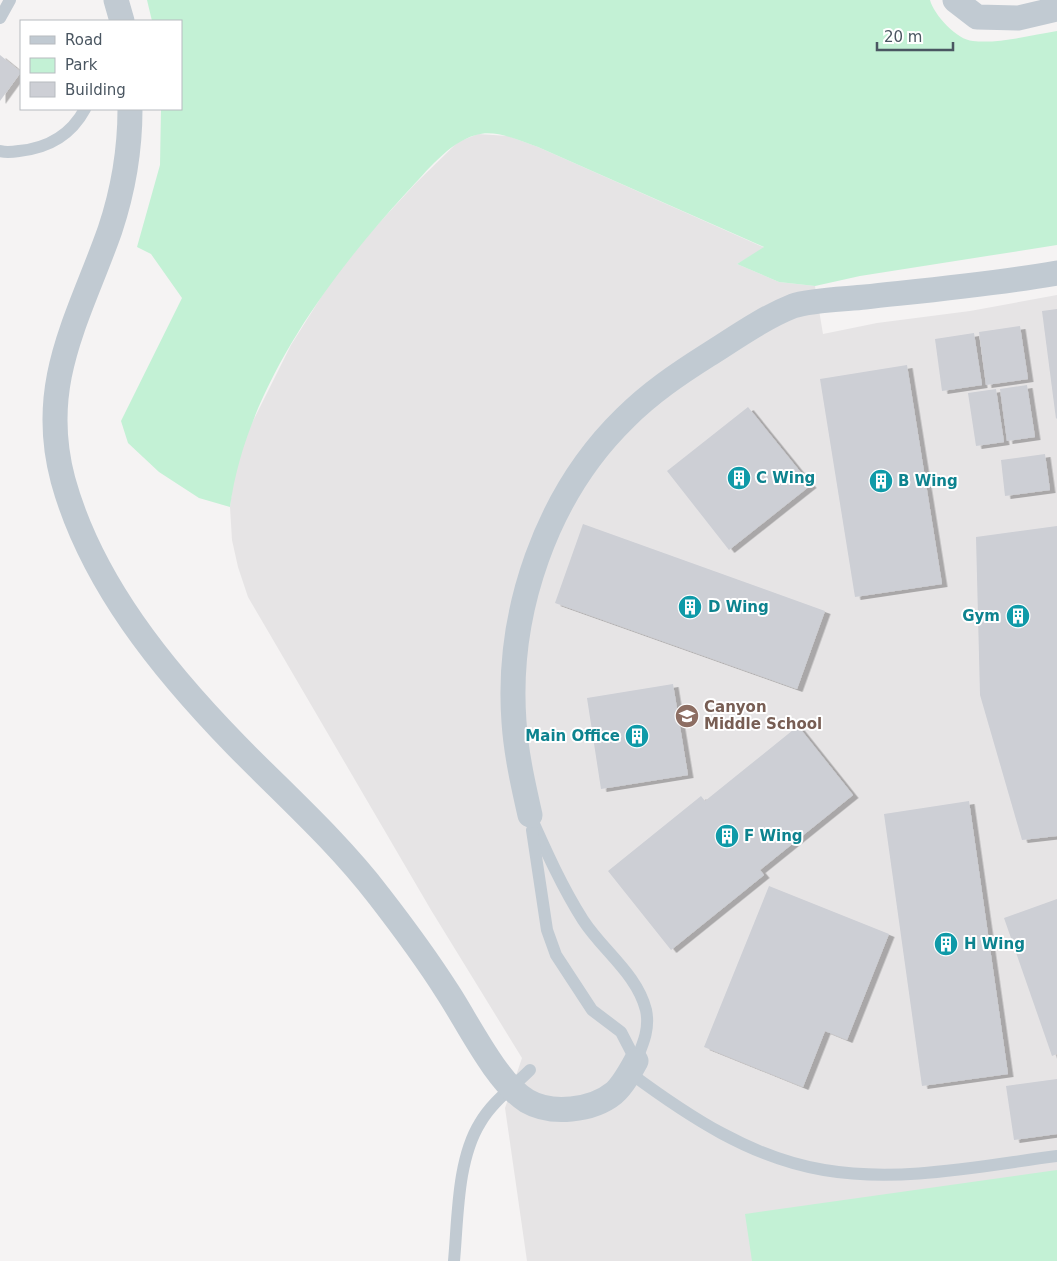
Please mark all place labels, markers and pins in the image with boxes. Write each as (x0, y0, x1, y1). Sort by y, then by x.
building icon: C Wing (726, 465, 752, 491)
building icon: B Wing (868, 468, 894, 494)
place label: C Wing (756, 469, 815, 487)
place label: B Wing (898, 472, 958, 490)
building icon: D Wing (677, 594, 703, 620)
place label: D Wing (708, 598, 769, 616)
building icon: Gym (1005, 603, 1031, 629)
place label: Gym (962, 607, 1000, 625)
place label: Canyon Middle School (704, 698, 822, 733)
school or university icon: Canyon Middle School (674, 703, 700, 729)
building icon: Main Office (624, 723, 650, 749)
place label: Main Office (525, 727, 620, 745)
building icon: F Wing (714, 823, 740, 849)
place label: F Wing (744, 827, 803, 845)
building icon: H Wing (933, 931, 959, 957)
place label: H Wing (964, 935, 1025, 953)

